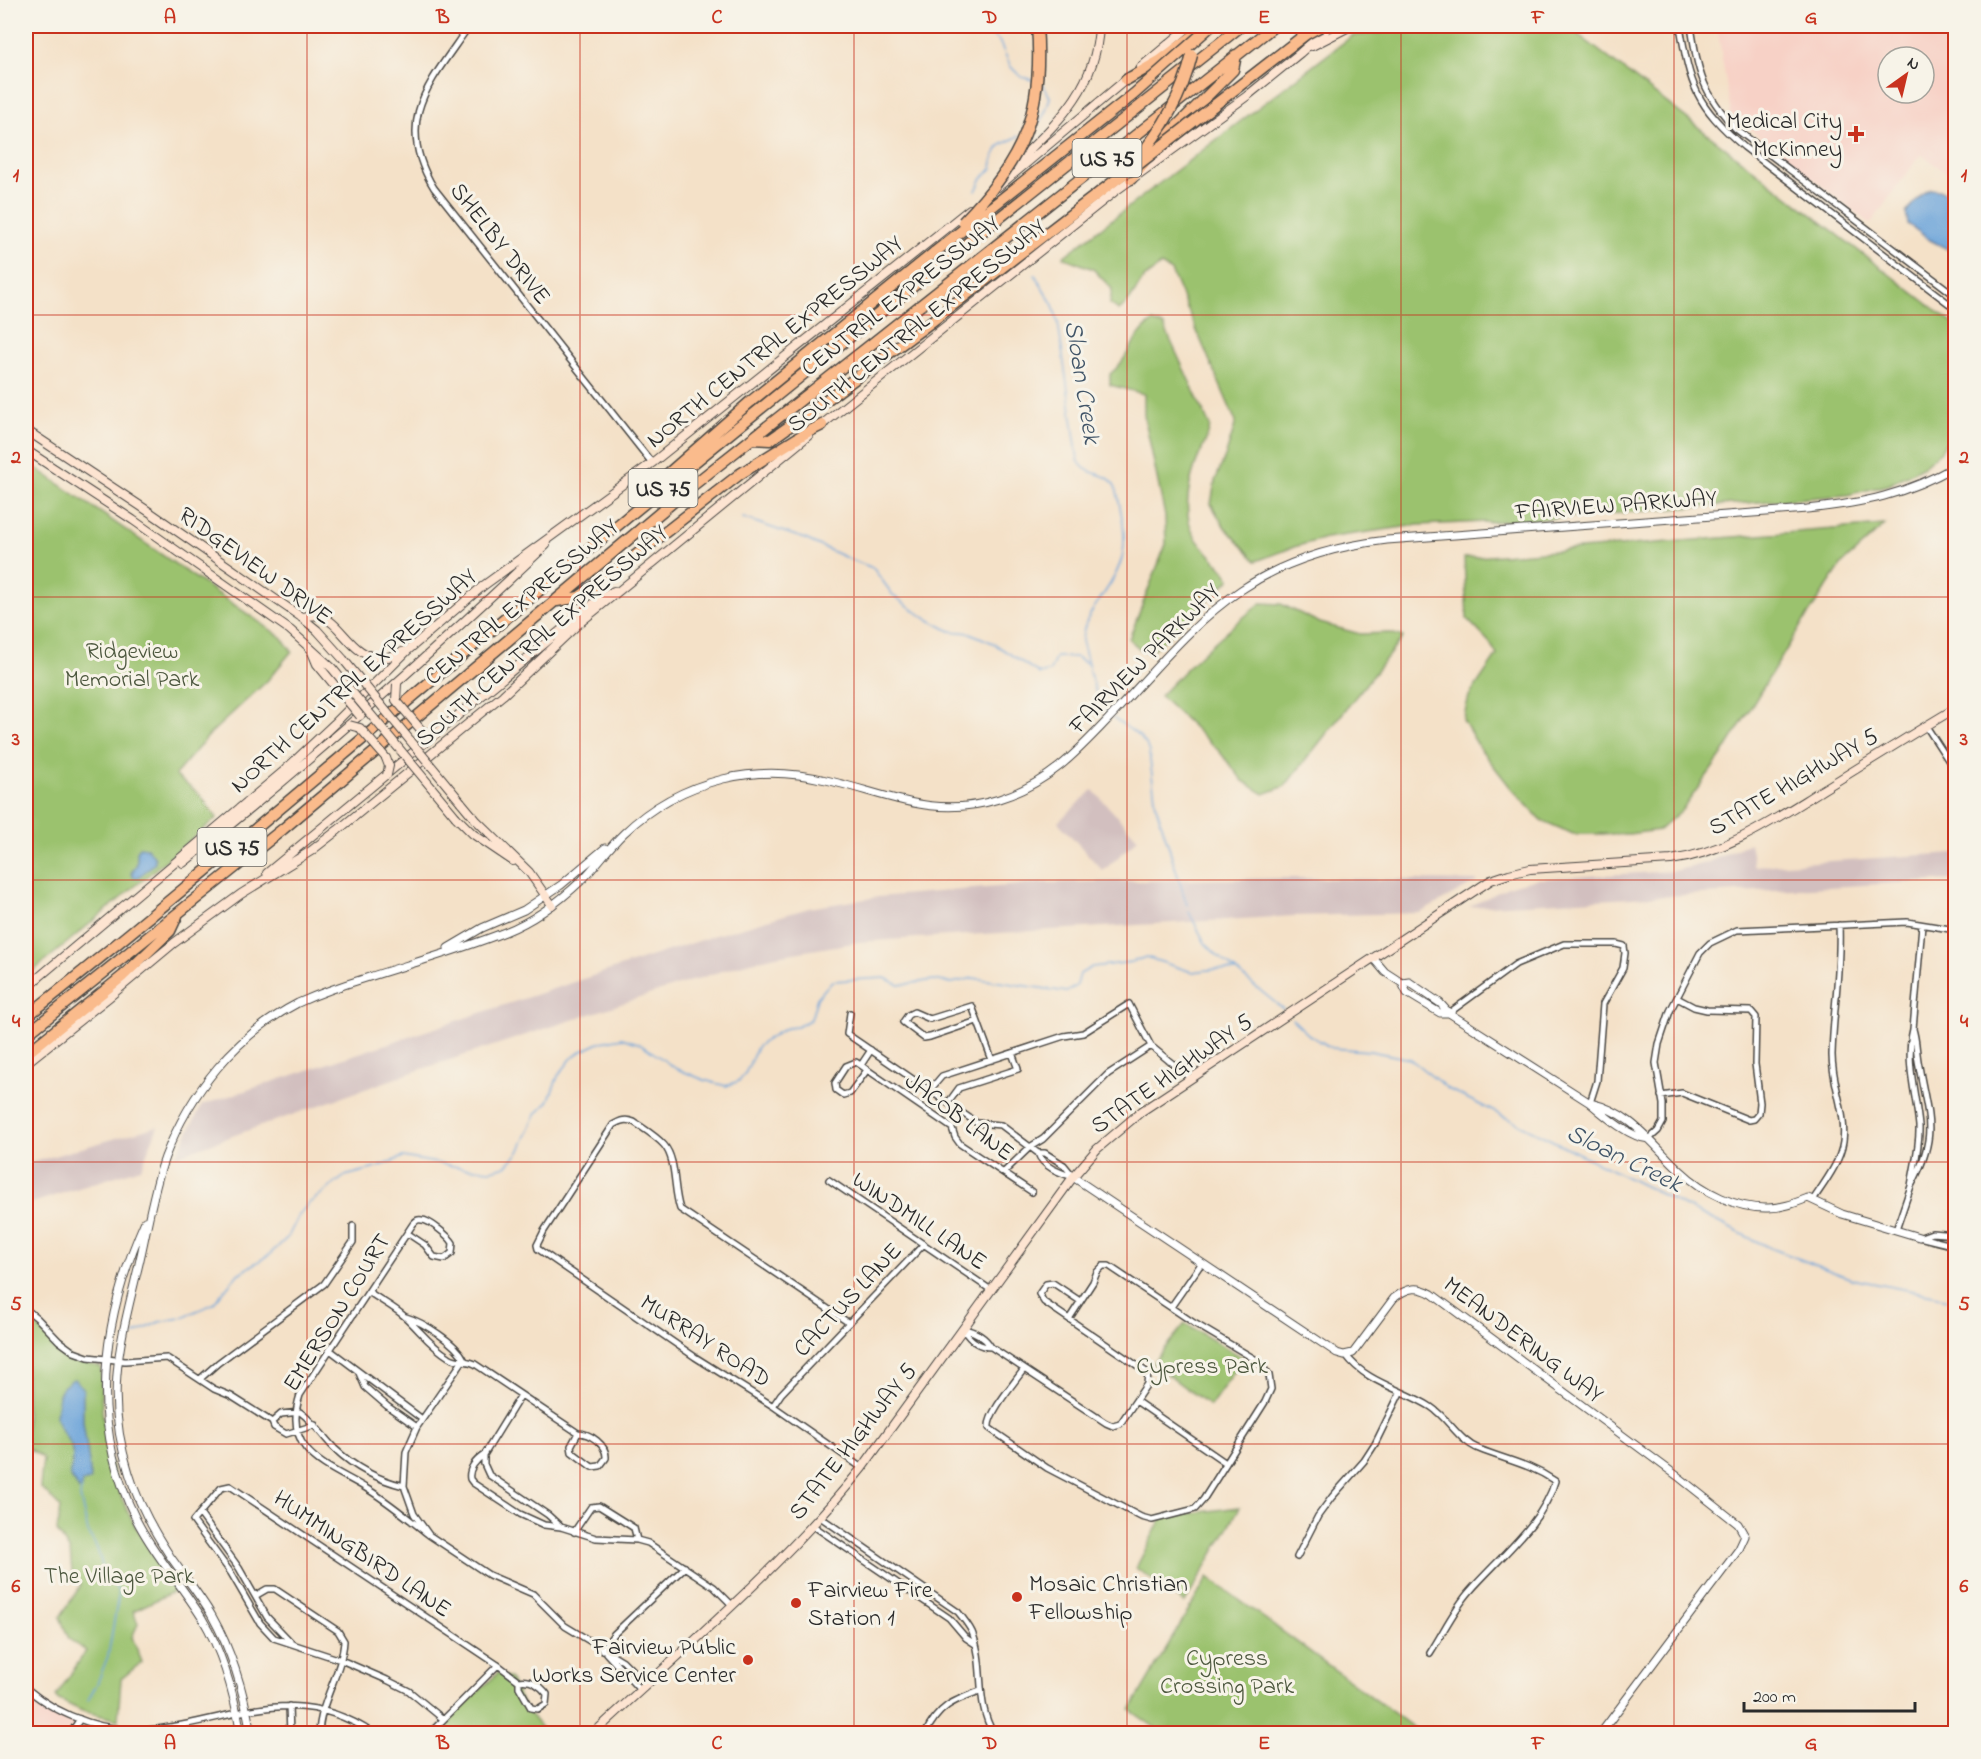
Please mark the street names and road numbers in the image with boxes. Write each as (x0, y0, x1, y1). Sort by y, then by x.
road number: US 75 (1072, 139, 1142, 177)
street label: SHELBY DRIVE (440, 176, 558, 313)
street label: CENTRAL EXPRESSWAY (794, 208, 1009, 386)
street label: SOUTH CENTRAL EXPRESSWAY (780, 211, 1055, 443)
street label: NORTH CENTRAL EXPRESSWAY (639, 228, 912, 458)
road number: US 75 (628, 469, 698, 507)
street label: FAIRVIEW PARKWAY (1513, 482, 1718, 531)
street label: RIDGEVIEW DRIVE (170, 499, 339, 635)
street label: CENTRAL EXPRESSWAY (418, 511, 627, 695)
street label: SOUTH CENTRAL EXPRESSWAY (409, 517, 677, 757)
street label: NORTH CENTRAL EXPRESSWAY (223, 561, 486, 803)
street label: FAIRVIEW PARKWAY (1061, 576, 1230, 744)
street label: STATE HIGHWAY 5 (1703, 720, 1886, 846)
road number: US 75 (198, 828, 266, 866)
street label: STATE HIGHWAY 5 (1084, 1006, 1261, 1144)
street label: JACOB LANE (896, 1065, 1021, 1171)
street label: WINDMILL LANE (844, 1164, 993, 1280)
street label: EMERSON COURT (275, 1227, 401, 1399)
street label: CACTUS LANE (786, 1235, 911, 1366)
street label: MEANDERING WAY (1435, 1269, 1610, 1413)
street label: MURRAY ROAD (632, 1287, 777, 1398)
street label: STATE HIGHWAY 5 (781, 1356, 927, 1529)
street label: HUMMINGBIRD LANE (265, 1482, 458, 1628)

